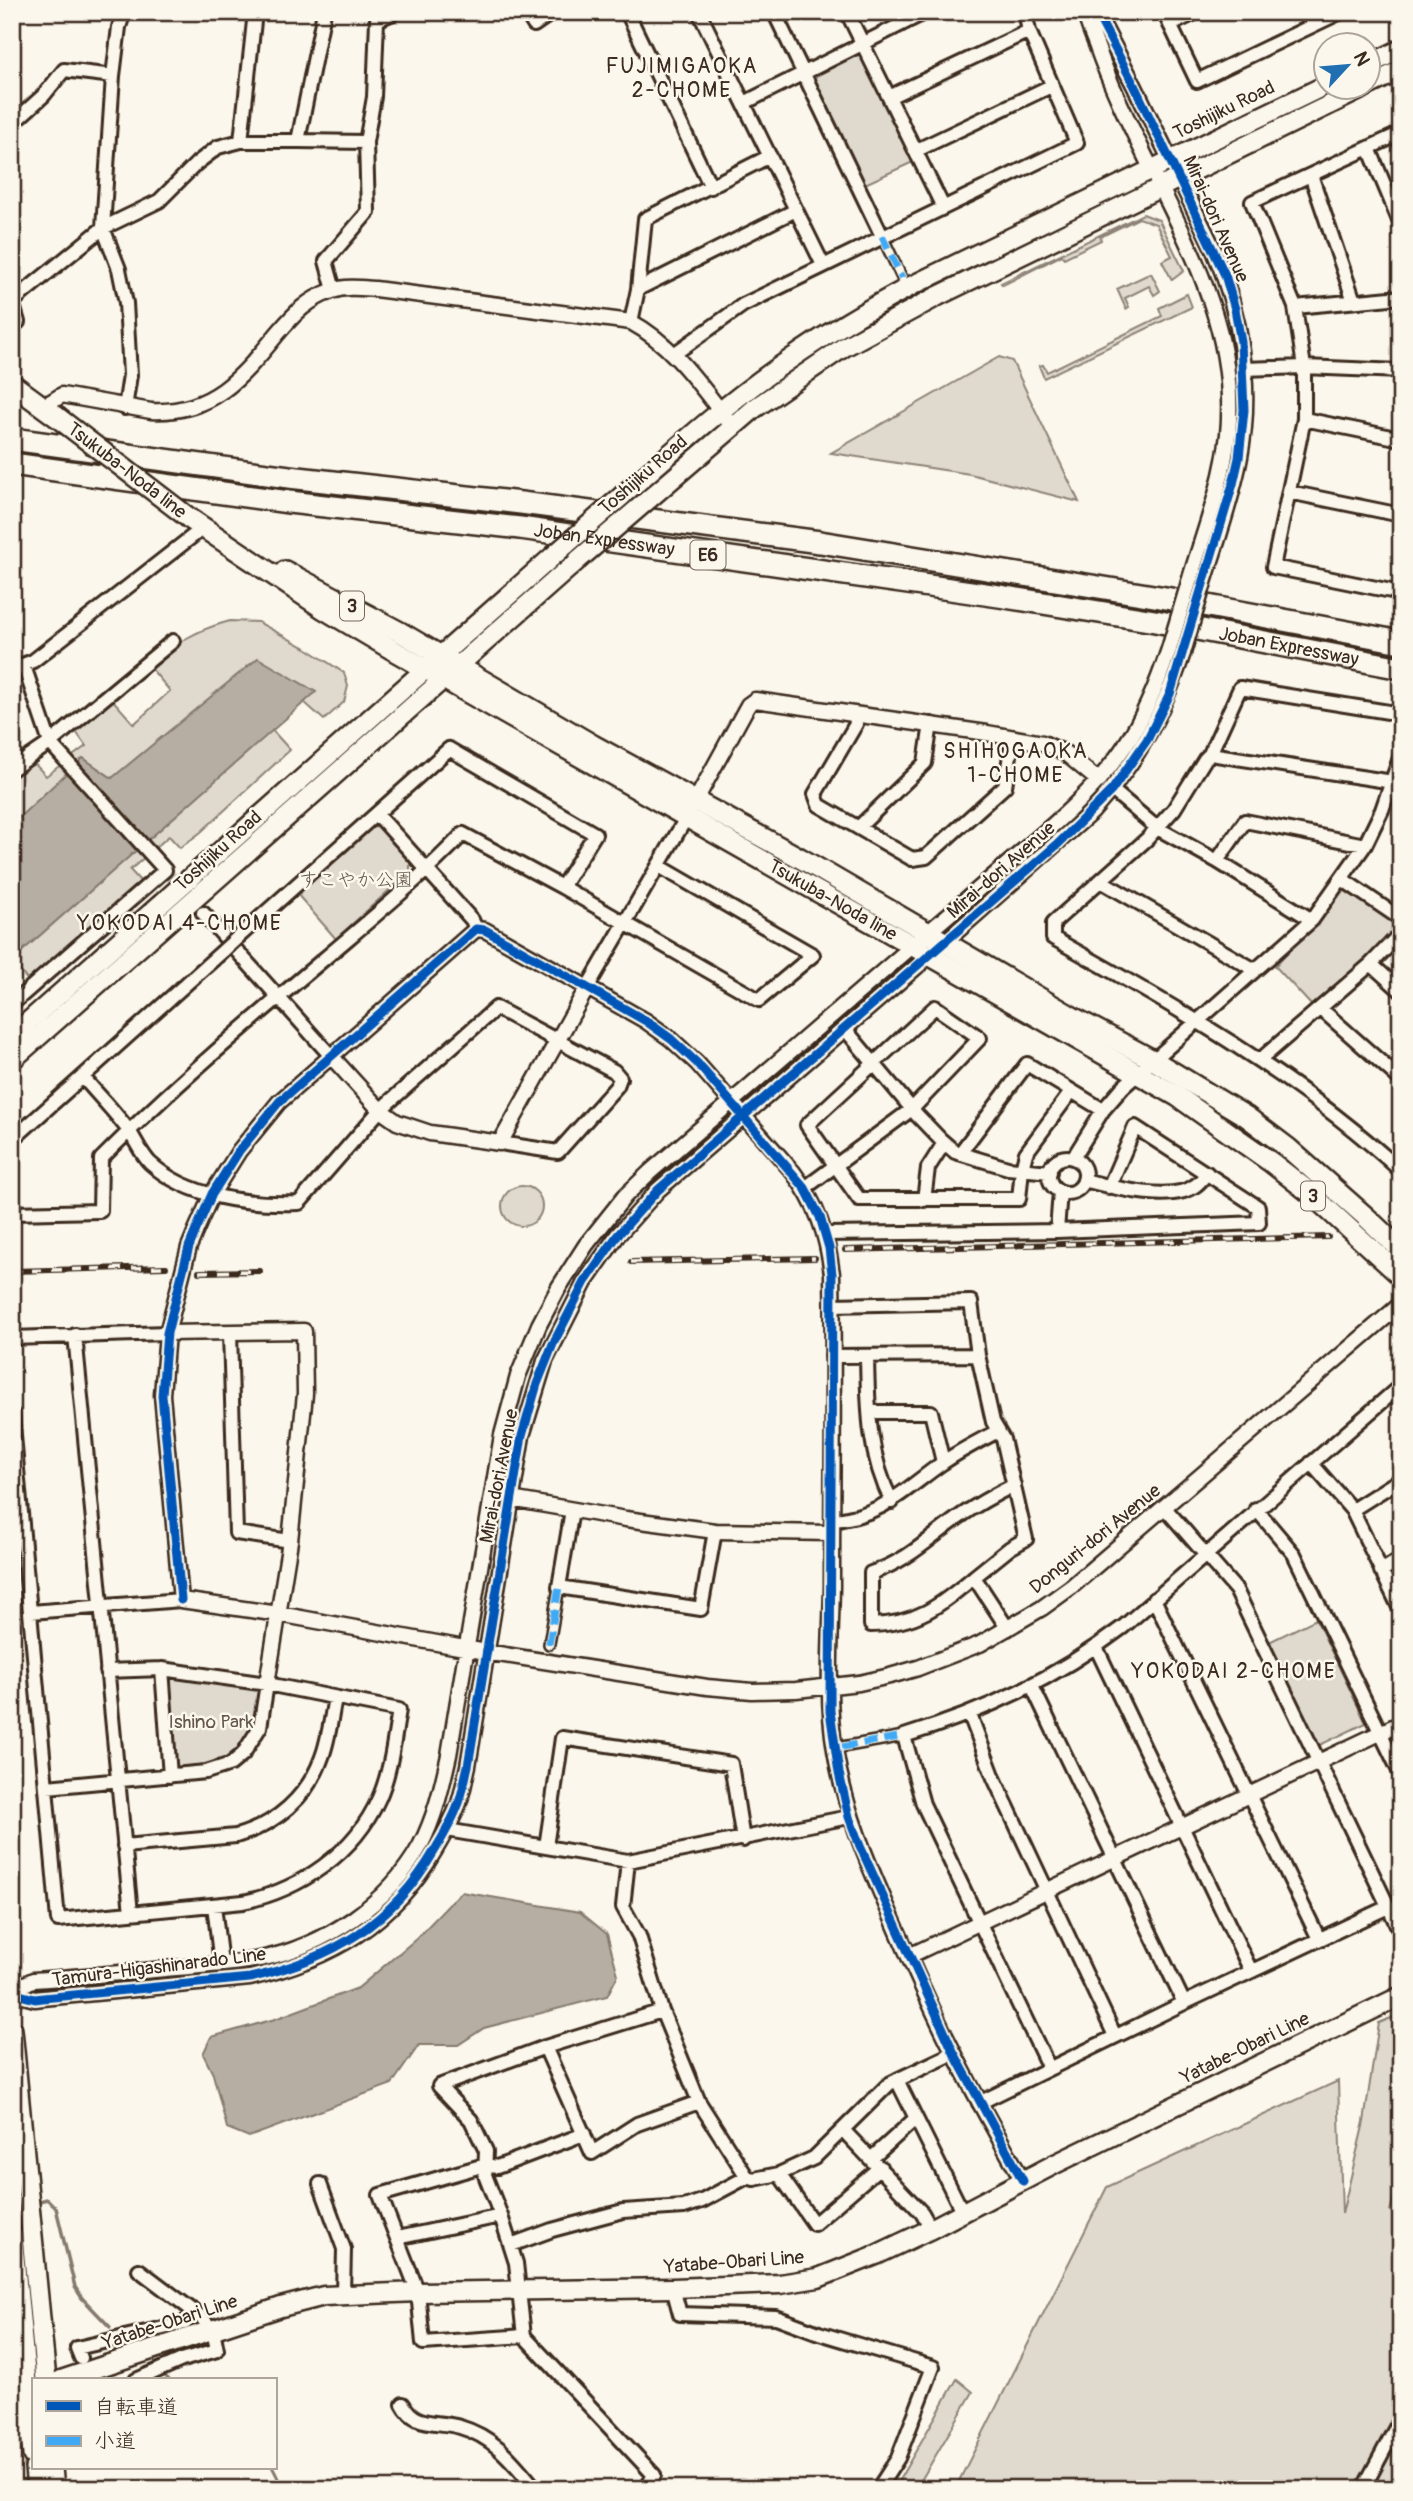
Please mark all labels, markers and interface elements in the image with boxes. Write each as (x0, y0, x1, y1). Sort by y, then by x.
north arrow (1312, 32, 1382, 102)
text: N (1348, 48, 1375, 70)
district label: FUJIMIGAOKA 2-CHOME (606, 53, 758, 104)
street label: Toshijiku Road (1169, 75, 1279, 145)
street label: Mirai-dori Avenue (1177, 152, 1255, 287)
street label: Tsukuba-Noda line (62, 417, 192, 524)
street label: Toshijiku Road (594, 430, 692, 520)
street label: Joban Expressway (532, 518, 676, 562)
road number: E6 (690, 540, 726, 570)
road number: 3 (340, 592, 364, 620)
street label: Joban Expressway (1217, 621, 1361, 672)
district label: SHIHOGAOKA 1-CHOME (943, 738, 1089, 789)
street label: Toshijiku Road (169, 805, 267, 897)
street label: Mirai-dori Avenue (942, 816, 1061, 924)
street label: Tsukuba-Noda line (764, 854, 902, 947)
park label: すこやか公園 (299, 868, 413, 892)
district label: YOKODAI 4-CHOME (76, 910, 283, 937)
road number: 3 (1301, 1182, 1325, 1210)
street label: Mirai-dori Avenue (474, 1406, 524, 1545)
street label: Donguri-dori Avenue (1025, 1478, 1166, 1599)
district label: YOKODAI 2-CHOME (1130, 1658, 1337, 1685)
park label: Ishino Park (169, 1710, 254, 1734)
street label: Tamura-Higashinarado Line (51, 1942, 268, 1992)
street label: Yatabe-Obari Line (1176, 2006, 1314, 2090)
street label: Yatabe-Obari Line (662, 2245, 805, 2279)
street label: Yatabe-Obari Line (99, 2289, 241, 2355)
legend (32, 2378, 276, 2470)
text: 自転車道 (94, 2394, 178, 2421)
text: 小道 (94, 2428, 136, 2455)

